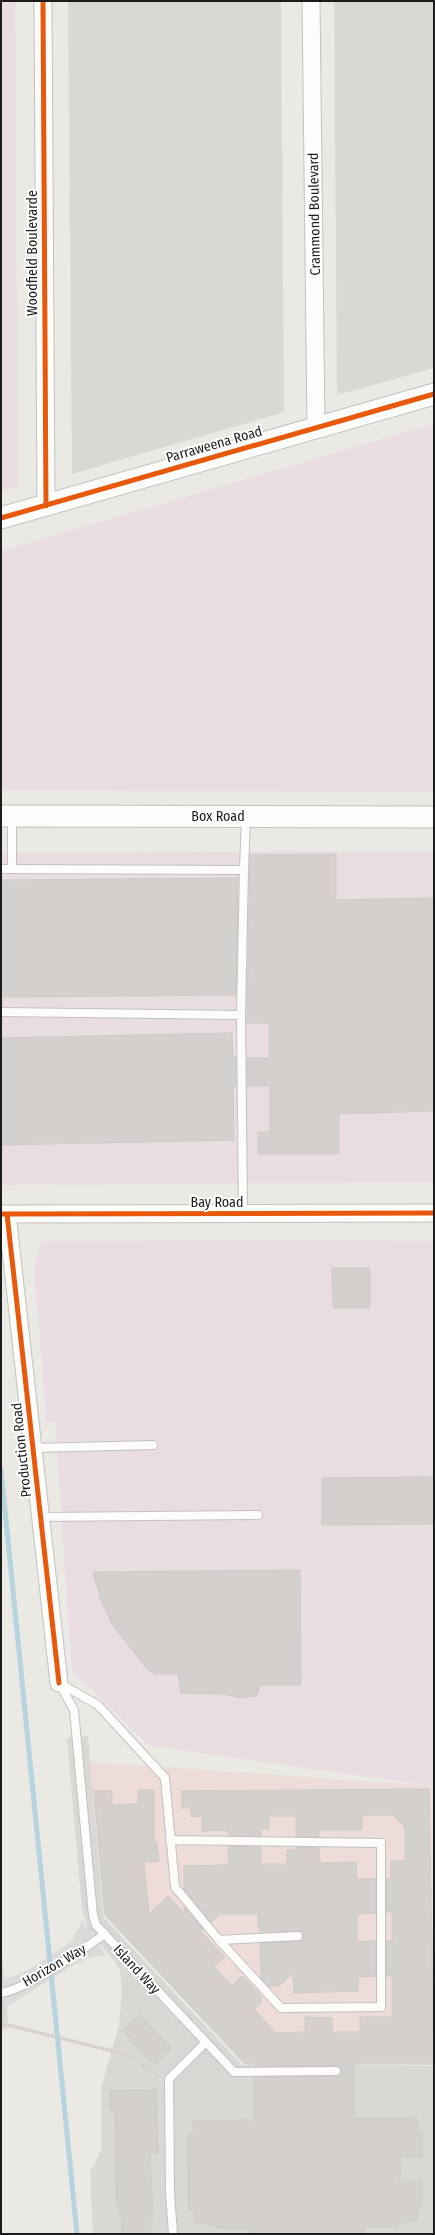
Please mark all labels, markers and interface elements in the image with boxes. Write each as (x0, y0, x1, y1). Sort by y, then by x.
street label: Crammond Boulevard (305, 152, 324, 276)
street label: Woodfield Boulevarde (24, 190, 41, 316)
street label: Parraweena Road (164, 423, 264, 466)
street label: Box Road (191, 808, 245, 825)
street label: Bay Road (191, 1194, 243, 1211)
street label: Production Road (8, 1402, 35, 1498)
street label: Horizon Way (19, 1940, 90, 1990)
street label: Island Way (110, 1941, 164, 1998)

